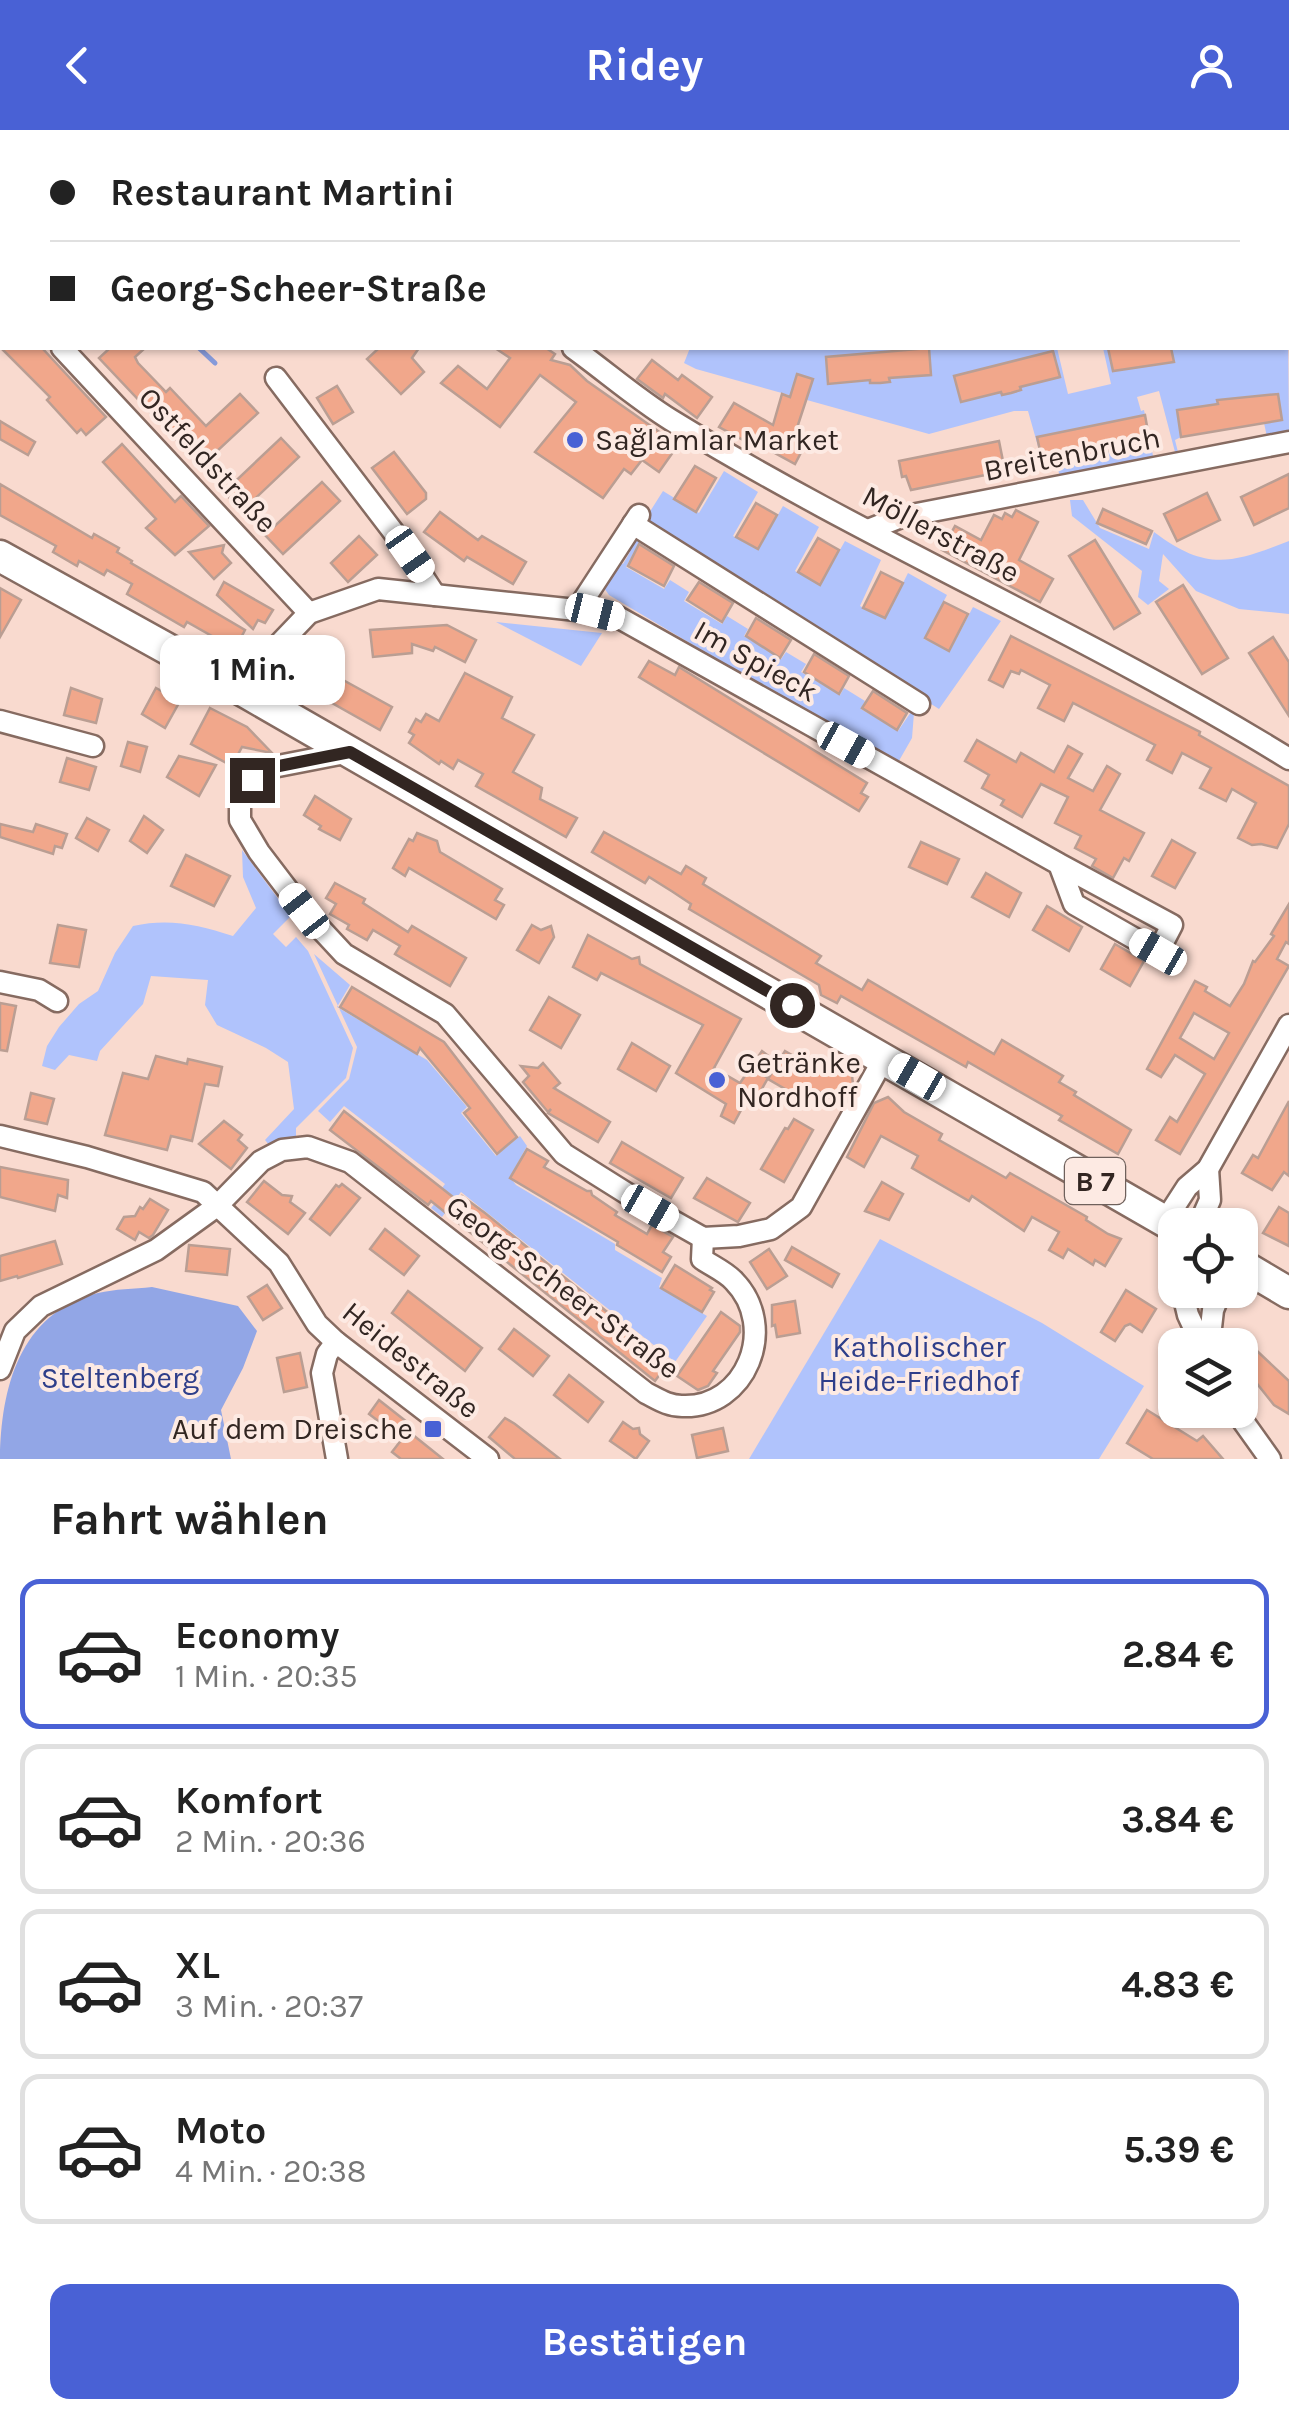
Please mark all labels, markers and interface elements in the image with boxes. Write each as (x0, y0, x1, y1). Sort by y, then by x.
icon: back (50, 38, 105, 93)
icon: person (1184, 38, 1239, 93)
text: Ridey (586, 39, 703, 91)
text: Restaurant Martini (110, 170, 455, 215)
text: Georg-Scheer-Straße (110, 266, 487, 311)
street label: Ostfeldstraße (131, 380, 285, 540)
street label: Breitenbruch (981, 419, 1163, 489)
place label: Sağlamlar Market (595, 422, 839, 458)
marker: Sağlamlar Market (564, 429, 586, 451)
street label: Möllerstraße (856, 477, 1026, 591)
car (381, 521, 439, 587)
car (562, 590, 628, 634)
street label: Im Spieck (688, 612, 824, 710)
callout: 1 Min. (160, 635, 344, 705)
text: 1 Min. (210, 651, 295, 688)
car (812, 717, 880, 773)
route end (230, 758, 275, 803)
car (274, 878, 334, 944)
car (1125, 924, 1191, 980)
route start (770, 983, 815, 1028)
place label: Getränke Nordhoff (737, 1045, 861, 1115)
car (884, 1049, 950, 1105)
marker: Getränke Nordhoff (706, 1069, 728, 1091)
road number: B 7 (1065, 1158, 1125, 1204)
car (617, 1180, 683, 1236)
street label: Georg-Scheer-Straße (439, 1187, 687, 1387)
map controls (1158, 1208, 1258, 1428)
button: locate (1158, 1208, 1258, 1308)
street label: Heidestraße (335, 1294, 487, 1426)
button: layers (1158, 1328, 1258, 1428)
park label: Katholischer Heide-Friedhof (818, 1329, 1020, 1399)
park label: Steltenberg (41, 1360, 199, 1396)
place label: Auf dem Dreische (172, 1411, 413, 1447)
marker: Auf dem Dreische (422, 1418, 444, 1440)
text: Fahrt wählen (50, 1493, 329, 1545)
icon: car (55, 1609, 145, 1699)
text: Economy (175, 1613, 339, 1658)
text: 2.84 € (1122, 1632, 1234, 1677)
text: 1 Min. · 20:35 (175, 1658, 358, 1695)
icon: car (55, 1774, 145, 1864)
text: Komfort (175, 1778, 323, 1823)
text: 3.84 € (1121, 1797, 1234, 1842)
text: 2 Min. · 20:36 (175, 1823, 366, 1860)
icon: car (55, 1939, 145, 2029)
text: XL (175, 1943, 220, 1988)
text: 4.83 € (1121, 1962, 1234, 2007)
text: 3 Min. · 20:37 (175, 1988, 363, 2025)
icon: car (55, 2104, 145, 2194)
text: Moto (175, 2108, 266, 2153)
text: 5.39 € (1123, 2127, 1234, 2172)
text: 4 Min. · 20:38 (175, 2153, 367, 2190)
button: Bestätigen (50, 2284, 1239, 2399)

